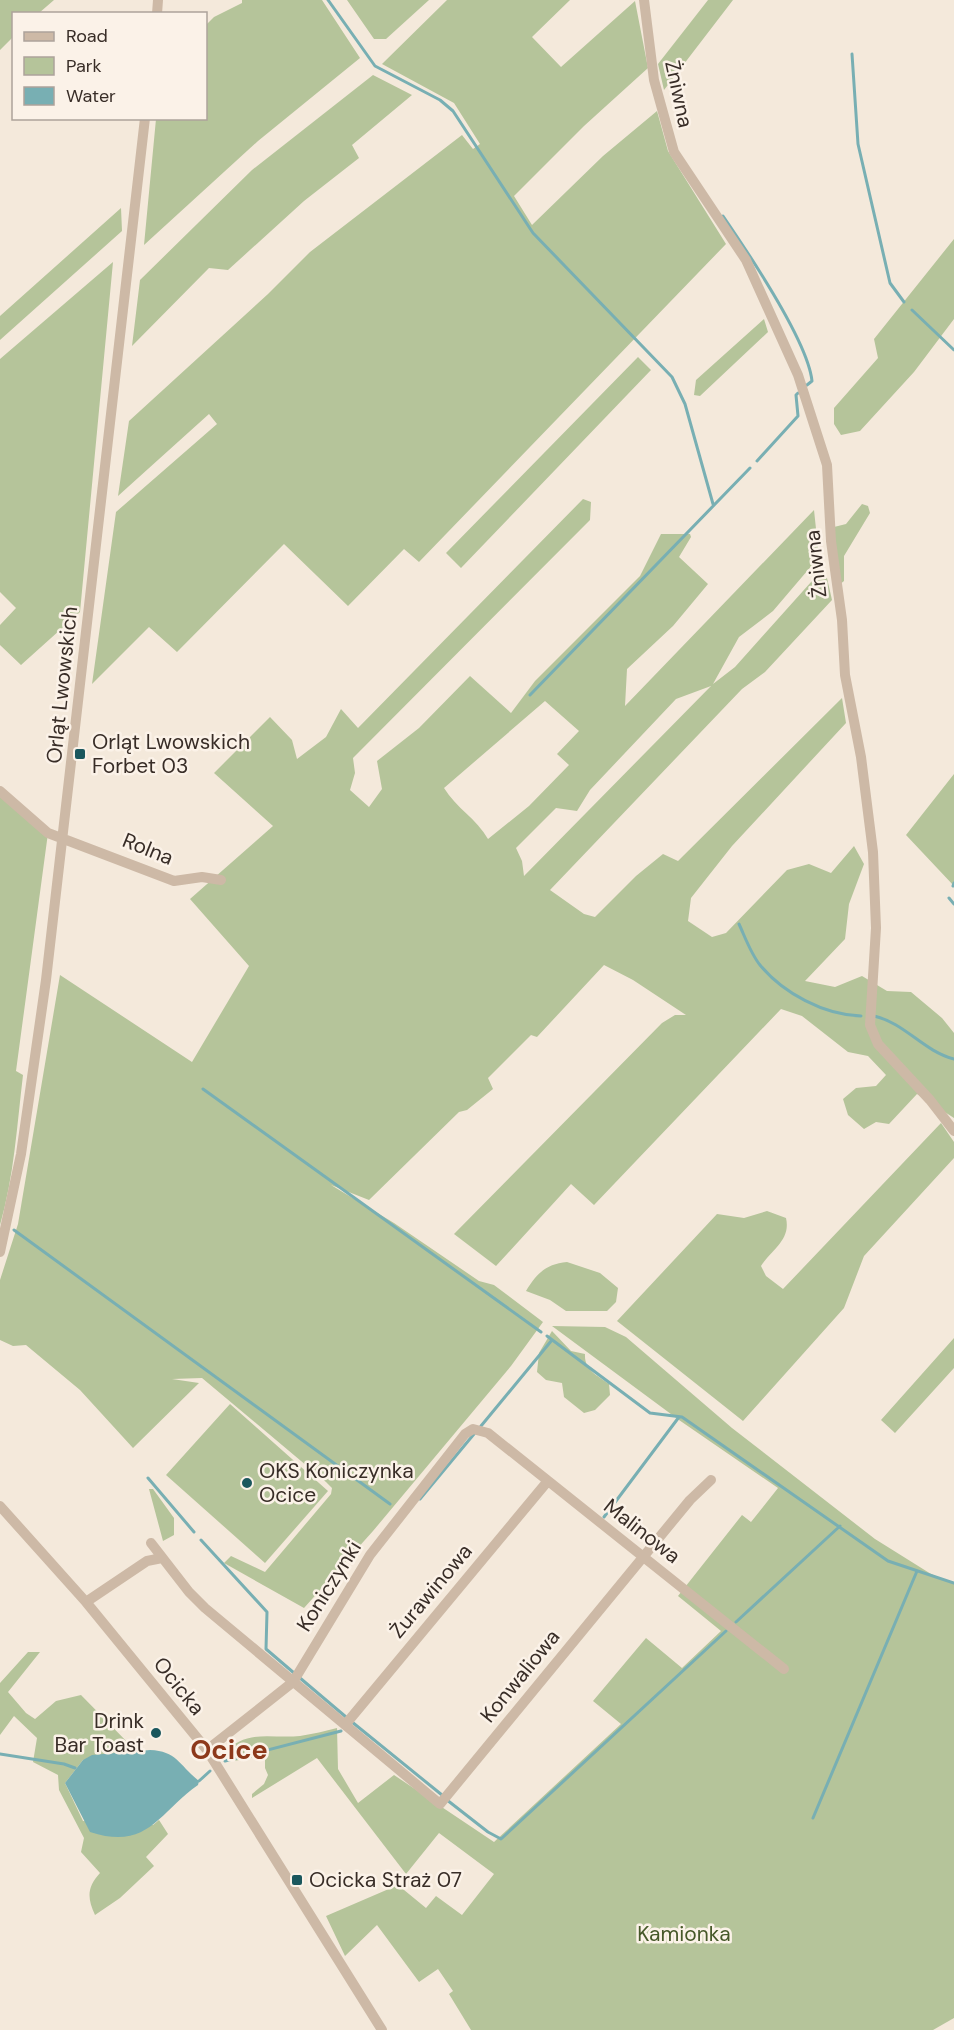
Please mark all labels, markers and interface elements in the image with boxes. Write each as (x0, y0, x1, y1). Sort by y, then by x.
legend (12, 12, 207, 120)
text: Road (66, 24, 108, 48)
text: Park (66, 54, 102, 78)
street label: Żniwna (658, 58, 700, 130)
text: Water (66, 84, 116, 108)
street label: Żniwna (799, 529, 833, 599)
street label: Orląt Lwowskich (40, 605, 84, 765)
place label: Orląt Lwowskich Forbet 03 (92, 728, 250, 780)
marker: Orląt Lwowskich Forbet 03 (73, 747, 87, 761)
street label: Rolna (118, 826, 178, 872)
place label: OKS Koniczynka Ocice (259, 1457, 414, 1509)
marker: OKS Koniczynka Ocice (240, 1476, 254, 1490)
street label: Malinowa (598, 1492, 686, 1570)
street label: Koniczynki (290, 1535, 368, 1637)
street label: Żurawinowa (383, 1538, 479, 1644)
street label: Konwaliowa (474, 1624, 566, 1728)
street label: Ocicka (147, 1651, 211, 1721)
place label: Drink Bar Toast (54, 1707, 144, 1759)
marker: Drink Bar Toast (149, 1726, 163, 1740)
district label: Ocice (190, 1732, 268, 1767)
place label: Ocicka Straż 07 (309, 1866, 462, 1894)
marker: Ocicka Straż 07 (290, 1873, 304, 1887)
park label: Kamionka (637, 1920, 731, 1948)

